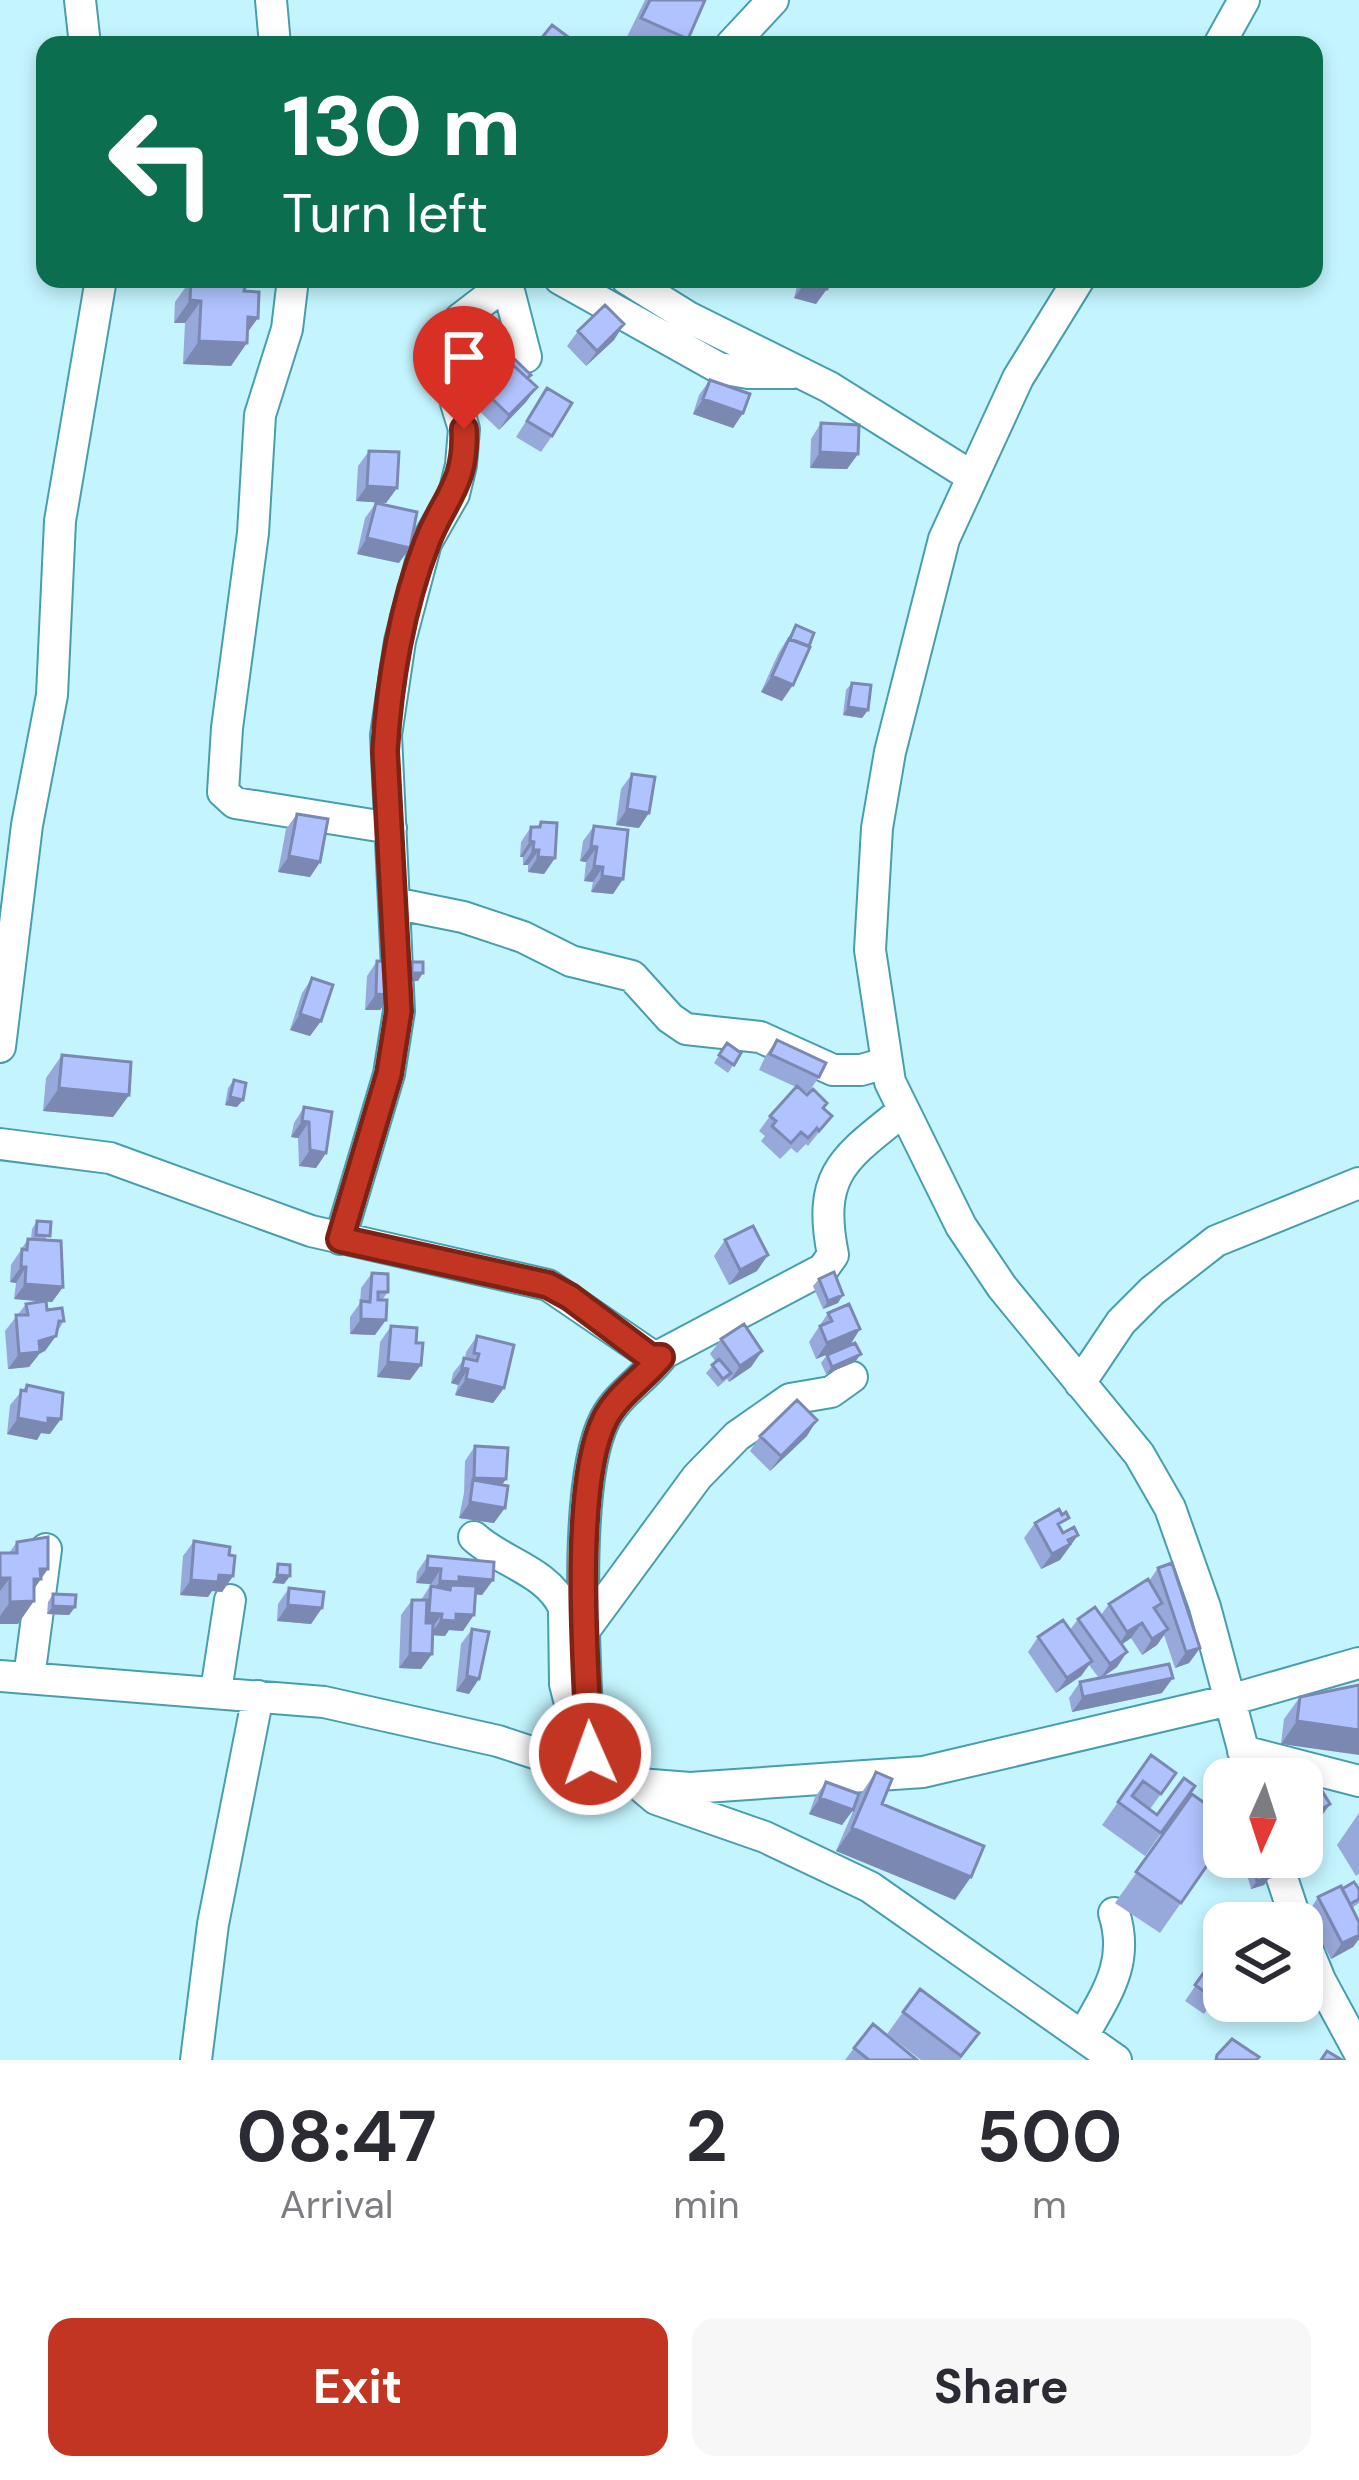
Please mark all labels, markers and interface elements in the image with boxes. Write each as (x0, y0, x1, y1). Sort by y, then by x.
text: 130 m (282, 72, 521, 181)
icon: left (84, 84, 240, 240)
text: Turn left (282, 178, 488, 249)
pin (413, 306, 515, 429)
icon: arrive (431, 324, 497, 390)
position arrow (527, 1691, 653, 1817)
north arrow (1203, 1758, 1323, 1878)
map controls (1203, 1758, 1323, 2022)
button: layers (1203, 1902, 1323, 2022)
text: 08:47 (237, 2090, 437, 2183)
text: 2 (686, 2090, 727, 2183)
text: 500 (976, 2090, 1122, 2183)
text: Arrival (280, 2179, 393, 2230)
text: min (673, 2179, 740, 2230)
text: m (1032, 2179, 1067, 2230)
button: Exit (48, 2318, 668, 2456)
button: Share (692, 2318, 1311, 2456)

